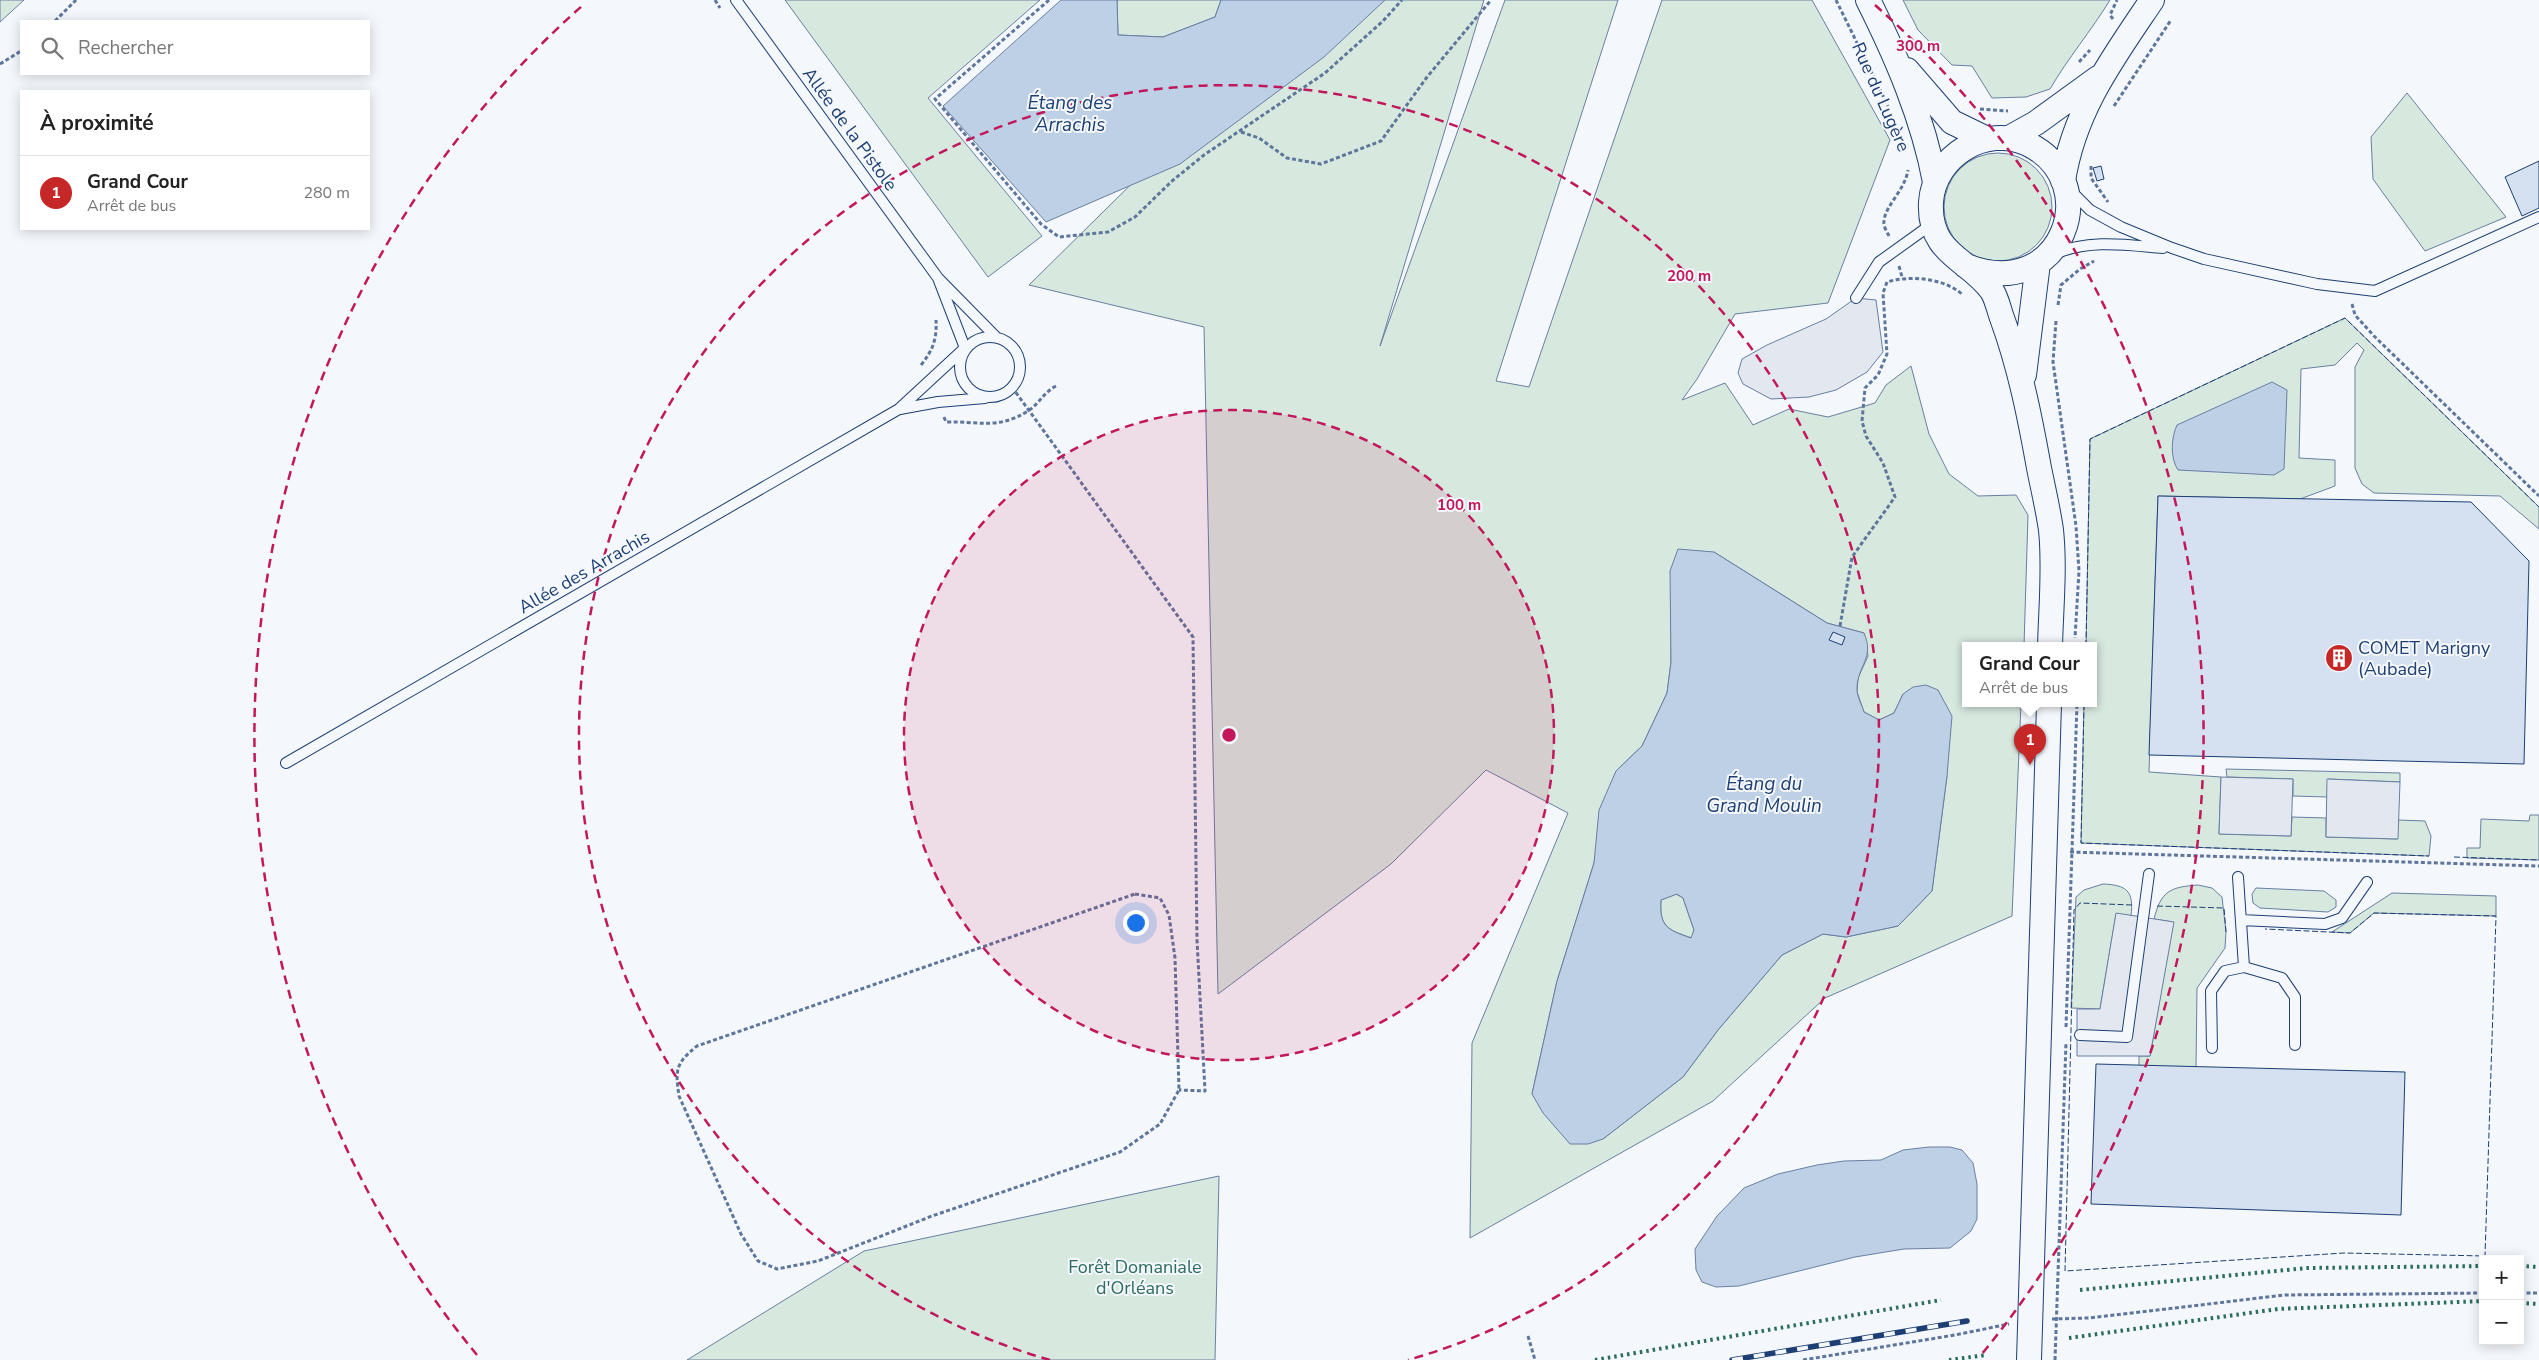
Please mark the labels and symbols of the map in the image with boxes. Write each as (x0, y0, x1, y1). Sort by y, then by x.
text: 300 m (1896, 36, 1940, 56)
street label: Rue du Lugère (1846, 39, 1916, 155)
street label: Allée de la Pistole (797, 63, 903, 195)
water label: Étang des Arrachis (1028, 90, 1112, 138)
text: 200 m (1667, 266, 1711, 286)
text: 100 m (1437, 495, 1481, 515)
street label: Allée des Arrachis (514, 525, 654, 619)
place label: COMET Marigny (Aubade) (2358, 636, 2491, 681)
building icon: COMET Marigny (Aubade) (2324, 643, 2354, 673)
pin: 1 (2014, 724, 2046, 765)
centre of rings (1220, 726, 1238, 744)
water label: Étang du Grand Moulin (1706, 771, 1822, 819)
your location (1123, 910, 1149, 936)
park label: Forêt Domaniale d'Orléans (1068, 1255, 1202, 1300)

